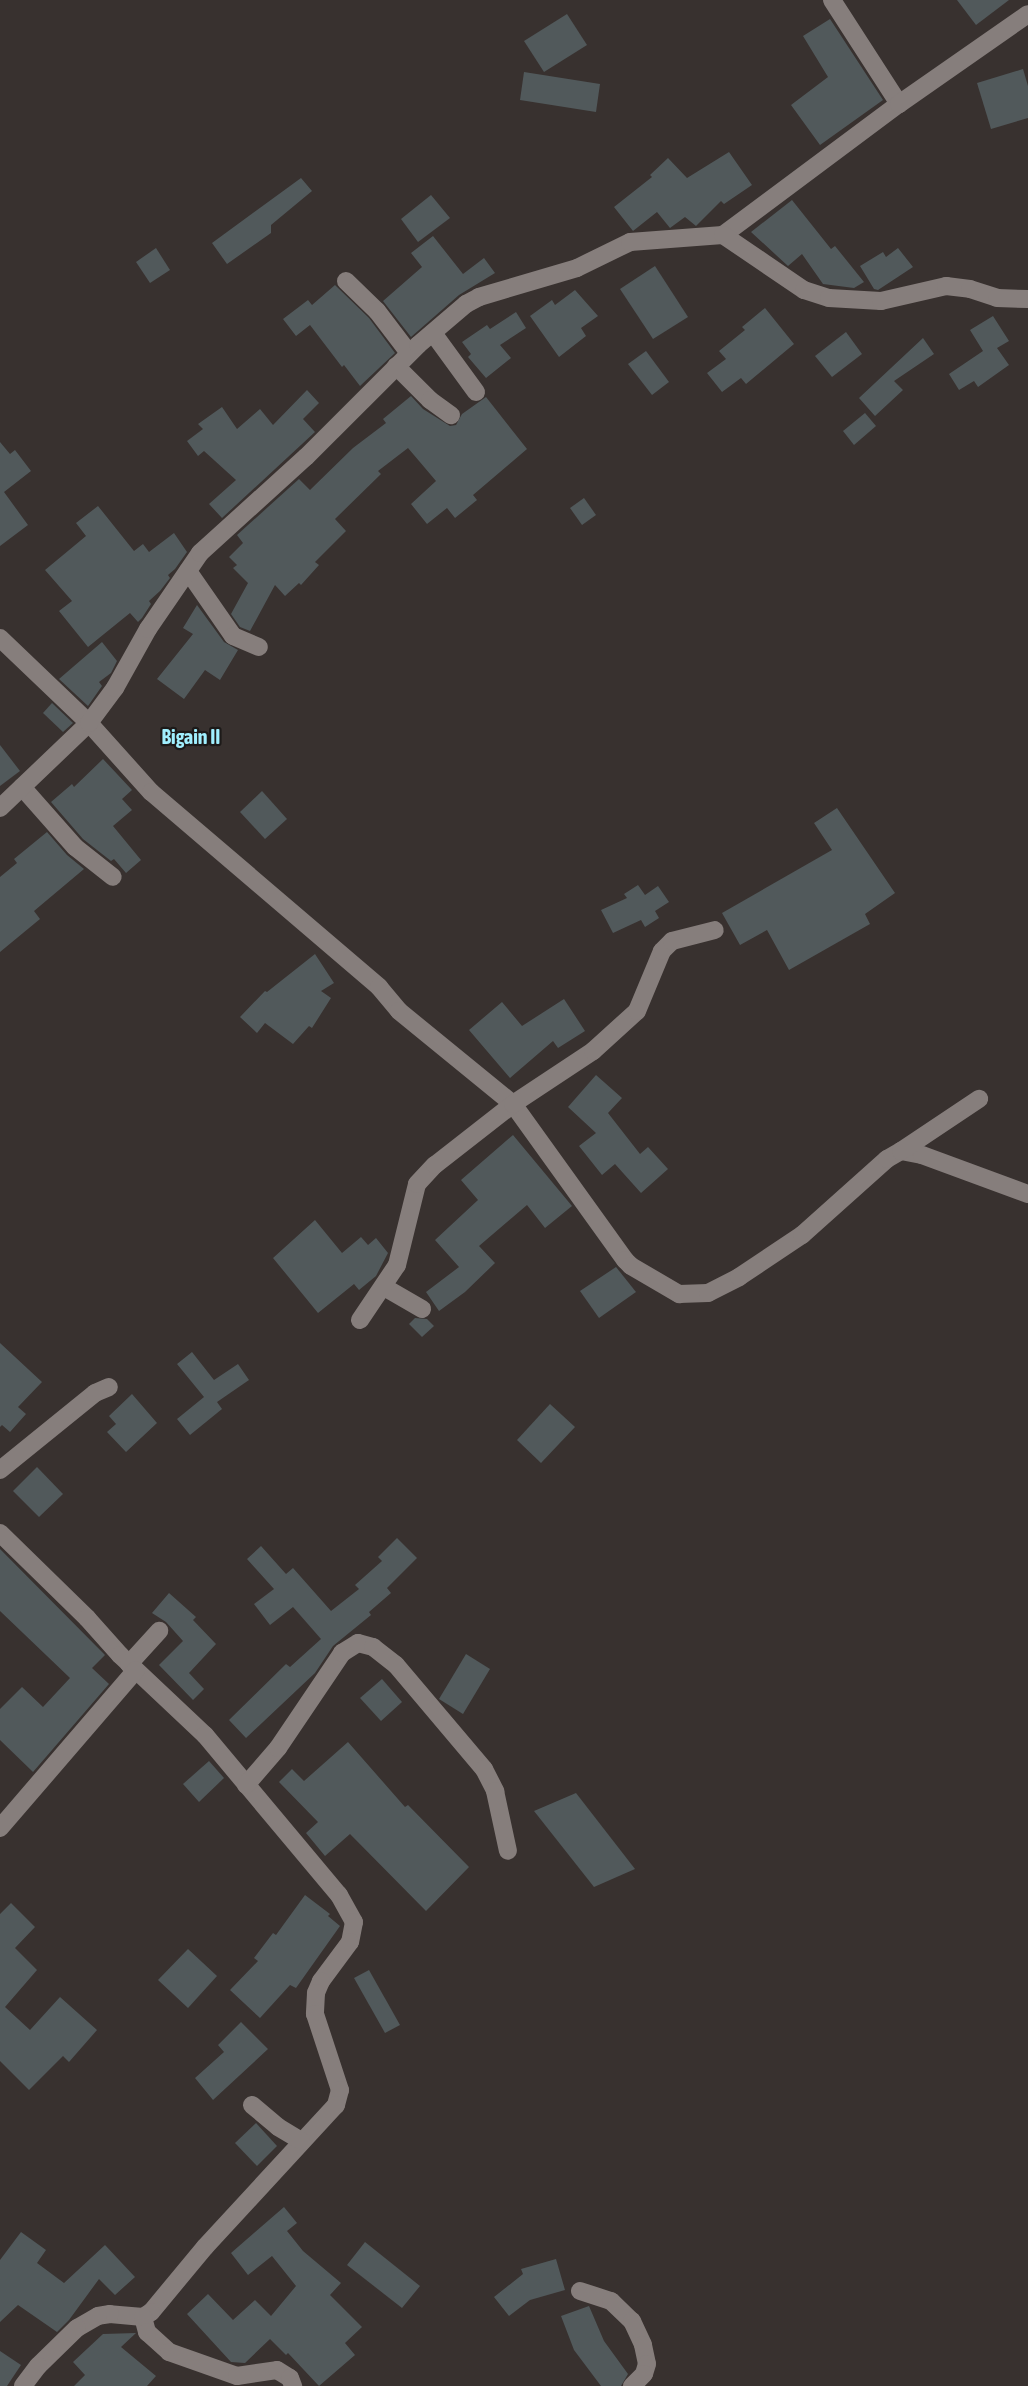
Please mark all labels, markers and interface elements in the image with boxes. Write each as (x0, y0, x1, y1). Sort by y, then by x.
district label: Bigain II (162, 724, 220, 748)

